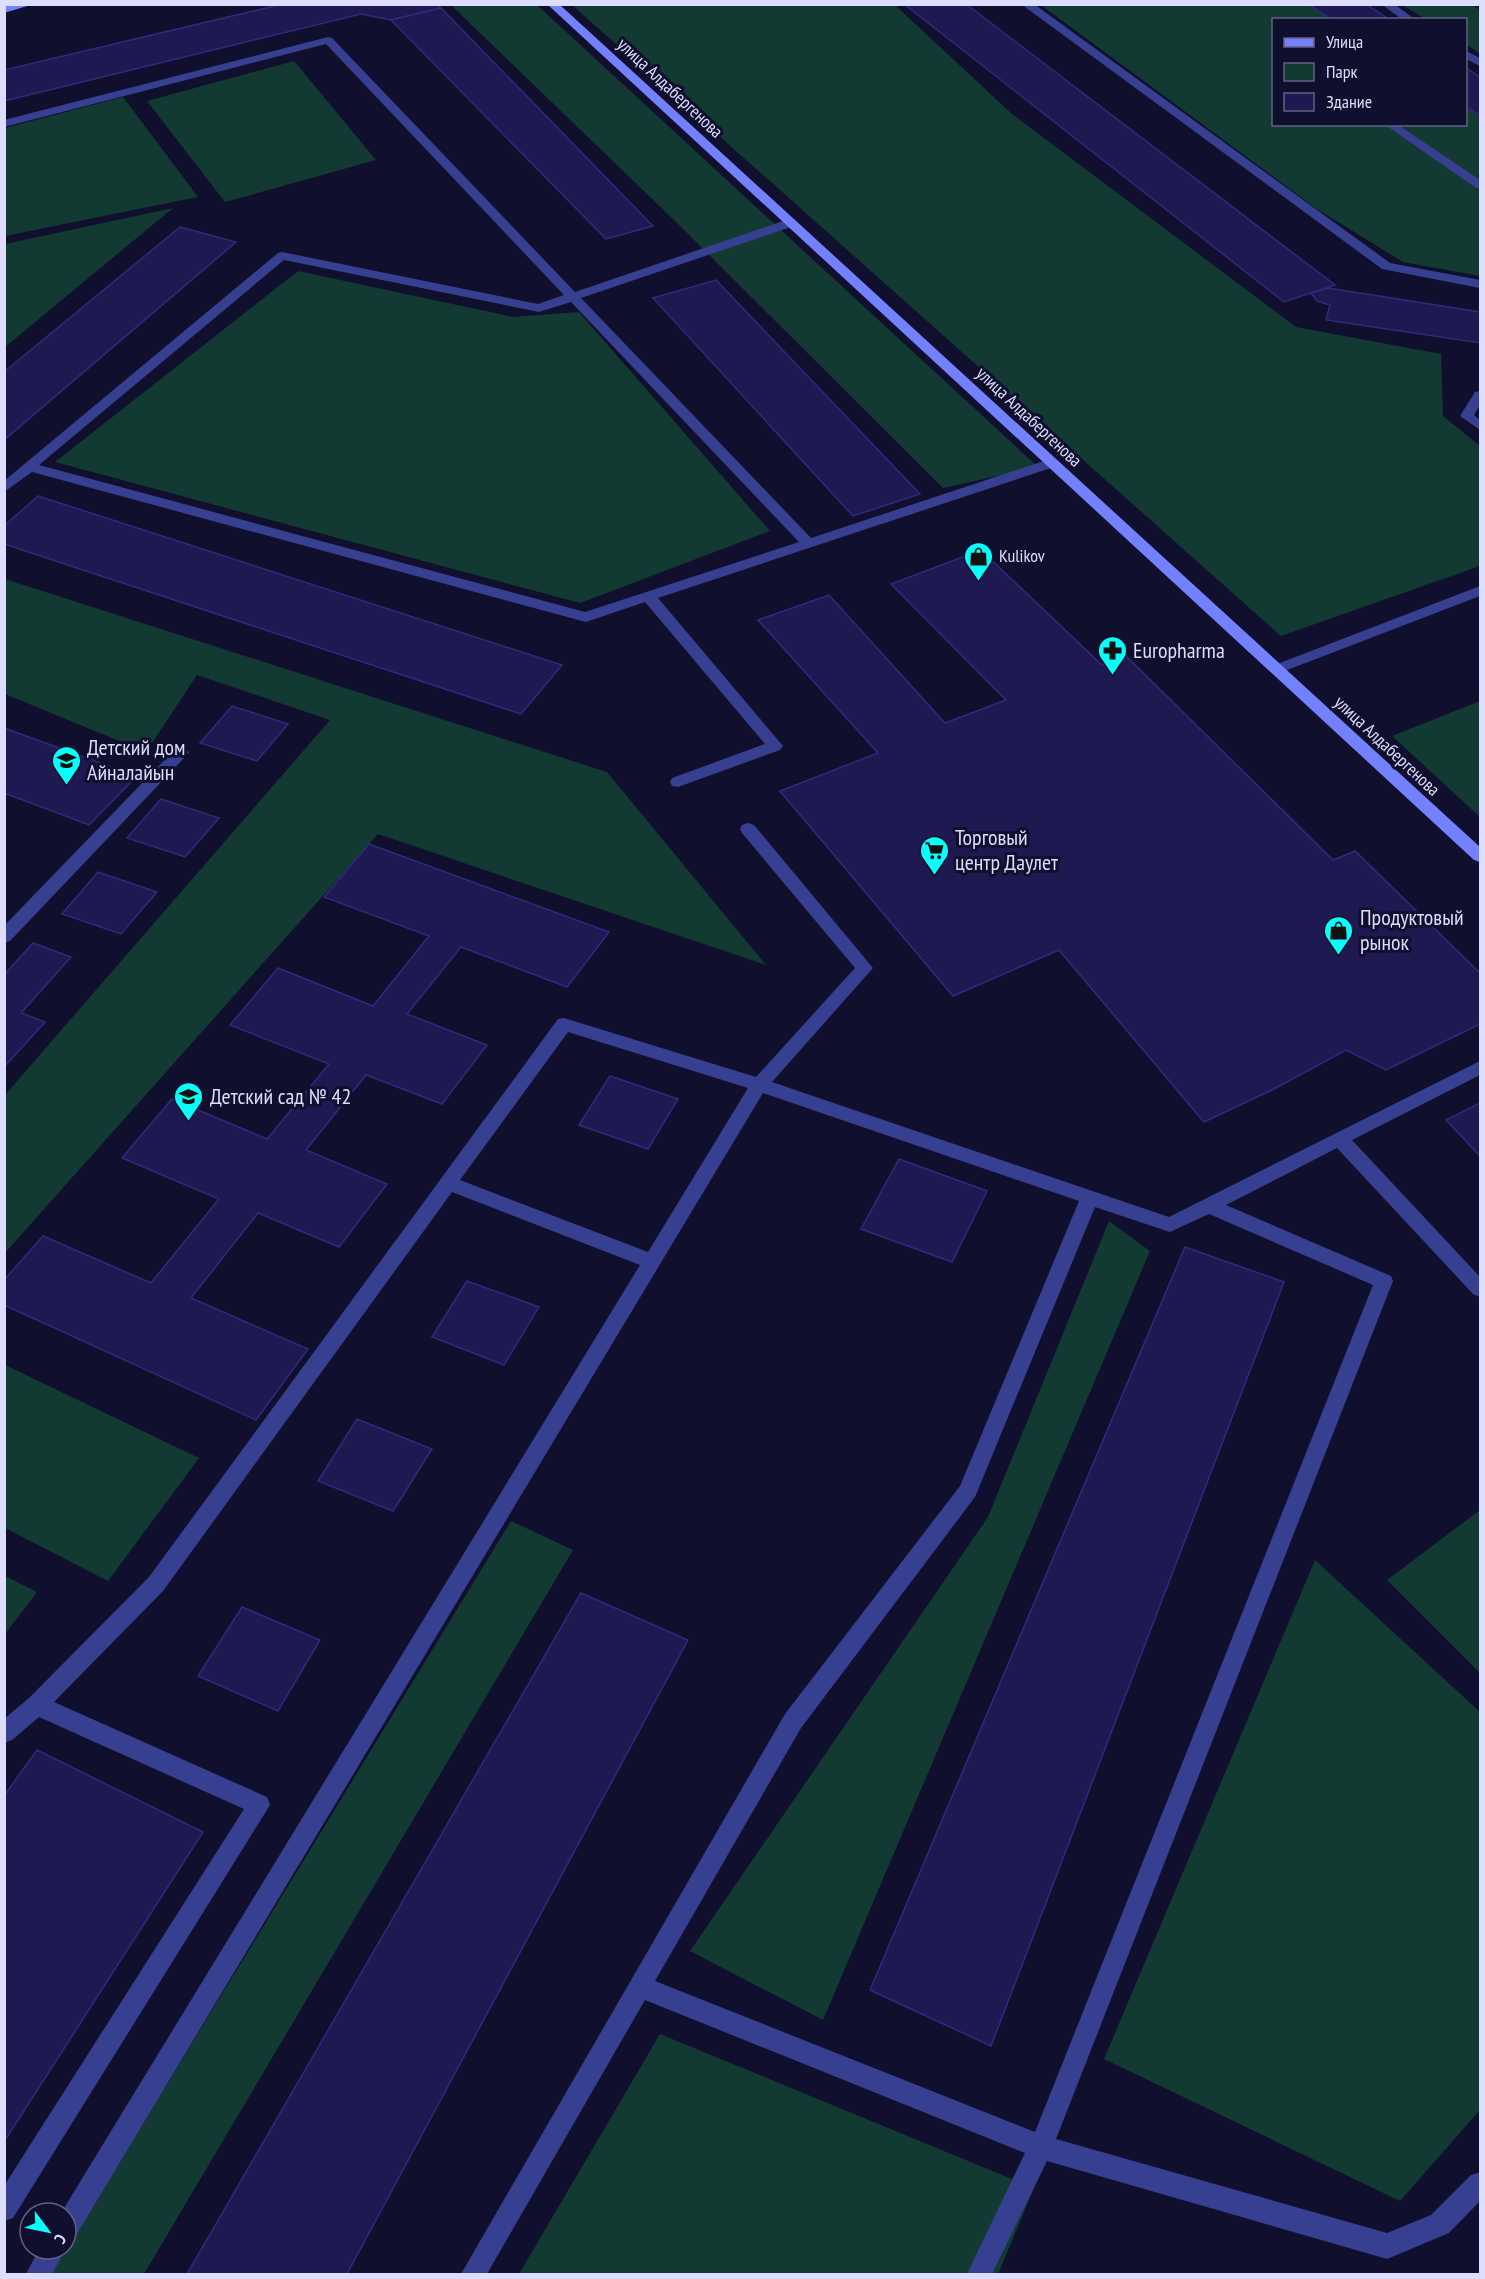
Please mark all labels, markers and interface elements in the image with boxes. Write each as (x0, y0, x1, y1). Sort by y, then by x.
legend (1272, 18, 1467, 126)
text: Улица (1326, 30, 1363, 53)
street label: улица Алдабергенова (613, 33, 728, 143)
text: Парк (1326, 60, 1357, 83)
text: Здание (1326, 90, 1372, 113)
street label: улица Алдабергенова (972, 362, 1087, 472)
shop icon: Kulikov (962, 540, 994, 582)
place label: Kulikov (999, 544, 1045, 567)
pharmacy icon: Europharma (1096, 634, 1128, 676)
place label: Europharma (1133, 636, 1225, 664)
street label: улица Алдабергенова (1330, 691, 1445, 801)
place label: Детский дом Айналайын (87, 733, 185, 786)
school or university icon: Детский дом Айналайын (50, 744, 82, 786)
place label: Торговый центр Даулет (955, 823, 1059, 876)
supermarket icon: Торговый центр Даулет (918, 834, 950, 876)
place label: Продуктовый рынок (1360, 903, 1464, 956)
shop icon: Продуктовый рынок (1323, 914, 1355, 956)
school or university icon: Детский сад № 42 (173, 1080, 205, 1122)
place label: Детский сад № 42 (210, 1082, 351, 1110)
north arrow (18, 2201, 78, 2261)
text: С (50, 2231, 71, 2248)

